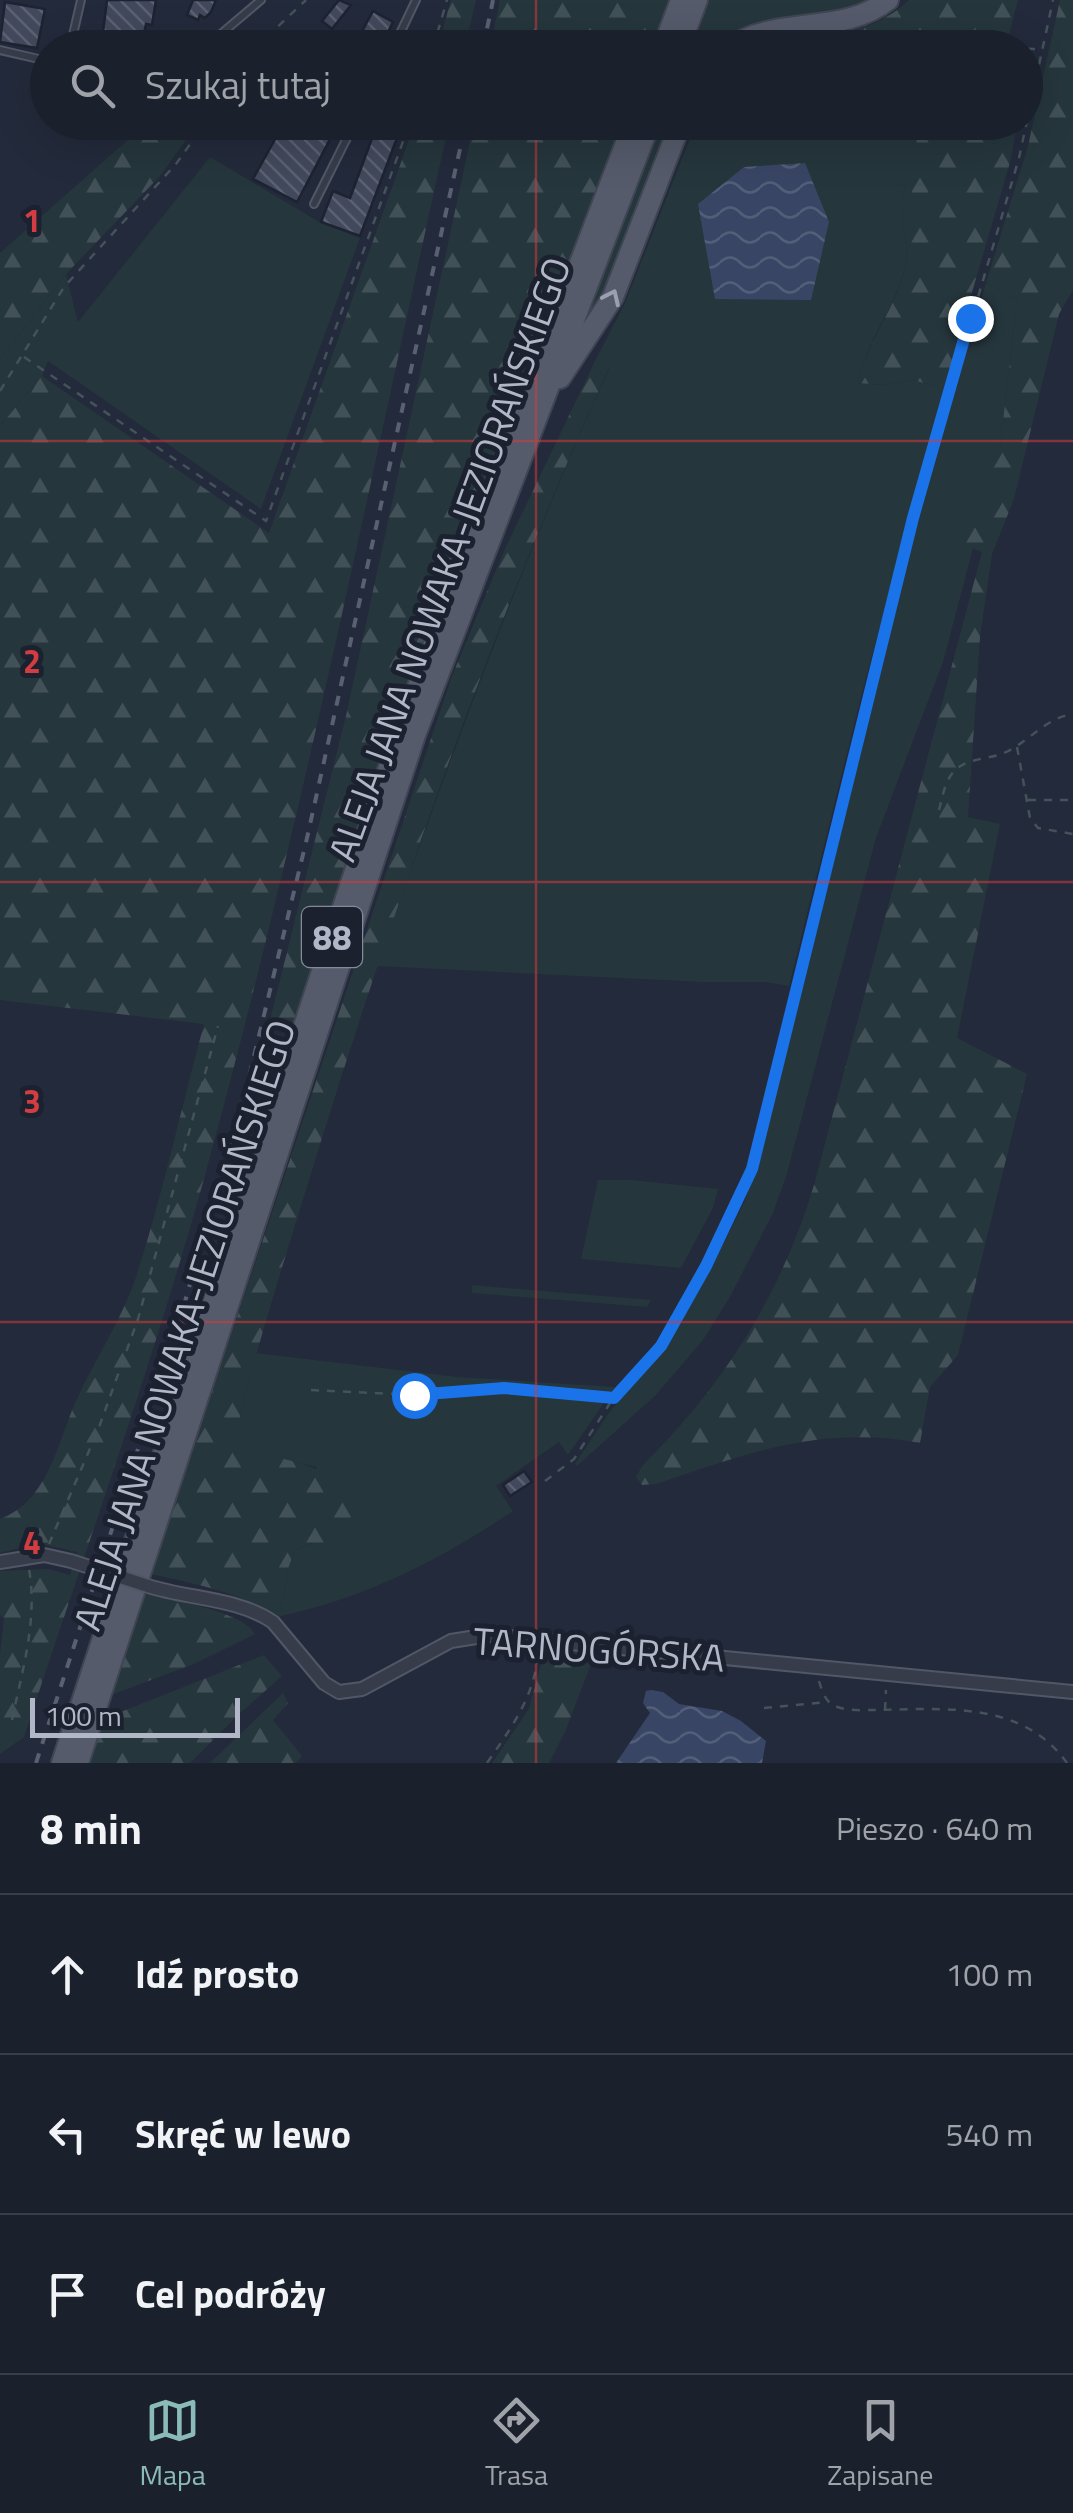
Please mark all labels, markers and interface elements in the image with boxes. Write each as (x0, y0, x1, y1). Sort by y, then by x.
search box (30, 30, 1043, 140)
text: Szukaj tutaj (145, 56, 331, 114)
icon: search (65, 58, 120, 113)
text: 1 (23, 196, 41, 244)
street label: ALEJA JANA NOWAKA-JEZIORAŃSKIEGO (313, 249, 585, 869)
one-way arrow (599, 290, 619, 308)
route end (948, 296, 994, 342)
text: 2 (23, 637, 41, 685)
road number: 88 (302, 907, 362, 967)
street label: ALEJA JANA NOWAKA-JEZIORAŃSKIEGO (58, 1012, 310, 1638)
text: 3 (23, 1077, 41, 1125)
route start (392, 1373, 438, 1419)
text: 4 (23, 1518, 41, 1566)
street label: TARNOGÓRSKA (471, 1611, 727, 1687)
scale bar (30, 1693, 240, 1738)
text: 100 m (45, 1694, 122, 1737)
text: 8 min (40, 1796, 142, 1860)
text: Pieszo · 640 m (836, 1804, 1033, 1852)
text: Idź prosto (135, 1945, 299, 2003)
icon: ahead (40, 1947, 95, 2002)
text: 100 m (945, 1950, 1033, 1998)
text: Skręć w lewo (135, 2105, 351, 2163)
icon: left (40, 2107, 95, 2162)
text: 540 m (945, 2110, 1033, 2158)
text: Cel podróży (135, 2265, 326, 2323)
icon: arrive (40, 2267, 95, 2322)
tab: Mapa (140, 2393, 206, 2496)
tab: Trasa (485, 2393, 548, 2496)
tab: Zapisane (827, 2393, 933, 2496)

